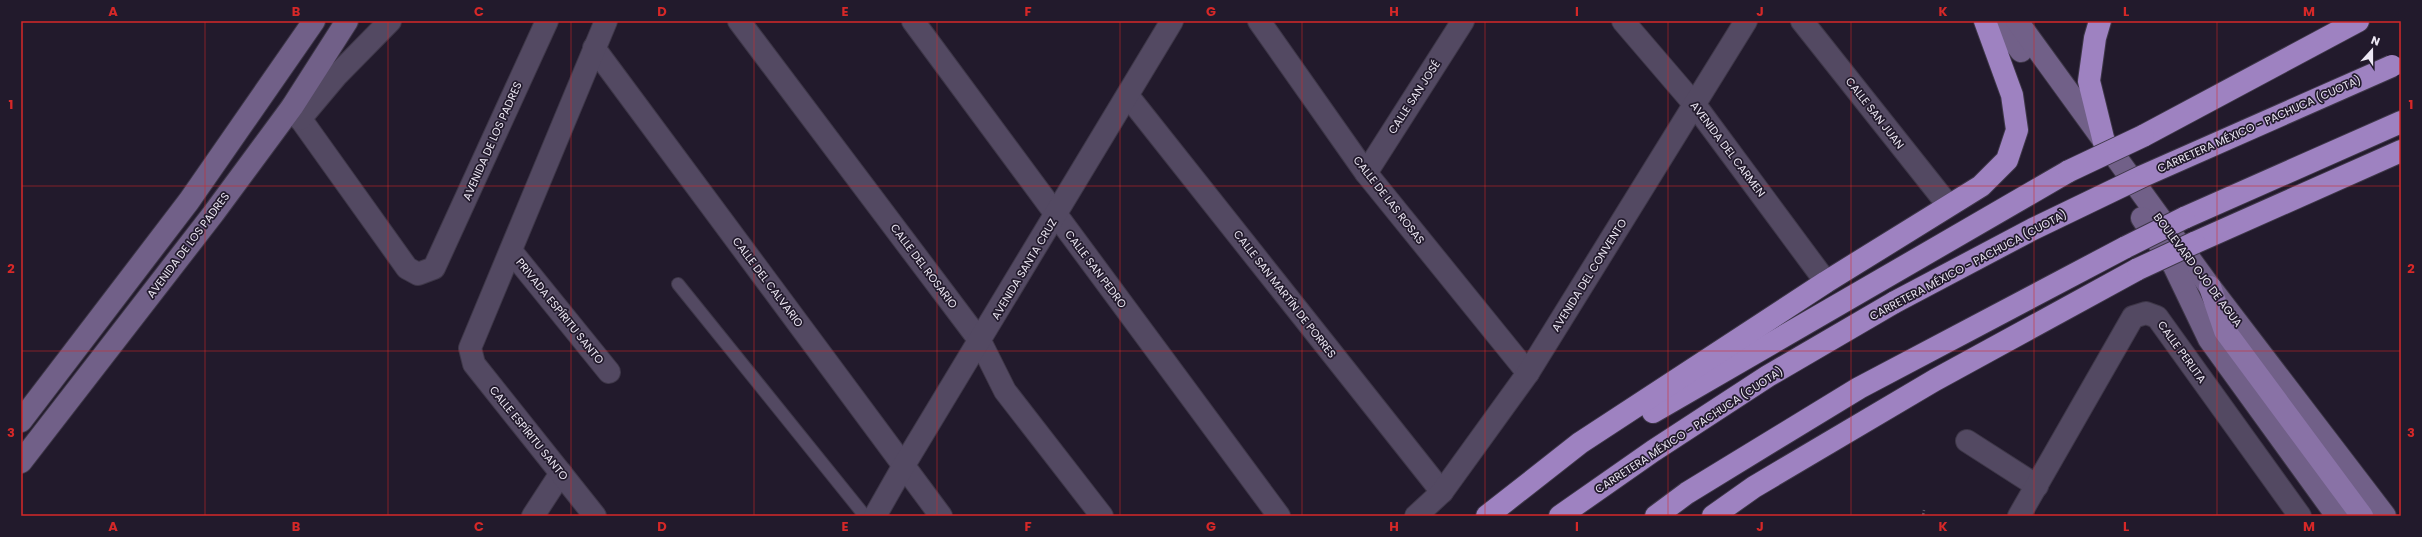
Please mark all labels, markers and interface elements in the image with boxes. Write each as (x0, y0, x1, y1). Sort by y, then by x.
text: A (108, 2, 118, 21)
text: B (292, 2, 301, 21)
text: C (474, 2, 484, 21)
text: D (657, 2, 667, 21)
text: E (841, 2, 849, 21)
text: F (1024, 2, 1032, 21)
text: G (1206, 2, 1216, 21)
text: H (1389, 2, 1399, 21)
text: I (1575, 2, 1579, 21)
text: J (1756, 2, 1764, 21)
text: K (1938, 2, 1948, 21)
text: L (2123, 2, 2129, 21)
text: M (2303, 2, 2315, 21)
north arrow (2352, 30, 2392, 70)
text: N (2369, 32, 2382, 50)
street label: CALLE SAN JOSÉ (1384, 57, 1444, 137)
street label: CARRETERA MÉXICO - PACHUCA (CUOTA) (2155, 72, 2363, 176)
street label: CALLE SAN JUAN (1842, 74, 1908, 152)
street label: AVENIDA DE LOS PADRES (459, 79, 525, 203)
text: 1 (9, 95, 13, 114)
text: 1 (2409, 95, 2413, 114)
street label: AVENIDA DEL CARMEN (1687, 98, 1769, 200)
street label: CALLE DE LAS ROSAS (1350, 153, 1428, 247)
street label: AVENIDA DE LOS PADRES (143, 189, 233, 301)
street label: CARRETERA MÉXICO - PACHUCA (CUOTA) (1867, 206, 2069, 324)
street label: BOULEVARD OJO DE AGUA (2150, 210, 2246, 331)
street label: AVENIDA SANTA CRUZ (987, 215, 1061, 323)
street label: AVENIDA DEL CONVENTO (1548, 215, 1631, 335)
street label: CALLE DEL ROSARIO (887, 220, 961, 312)
street label: CALLE SAN PEDRO (1061, 227, 1131, 311)
street label: CALLE SAN MARTÍN DE PORRES (1230, 227, 1340, 361)
street label: CALLE DEL CALVARIO (729, 234, 807, 330)
street label: PRIVADA ESPÍRITU SANTO (512, 255, 608, 368)
text: 2 (7, 259, 15, 278)
text: 2 (2407, 259, 2415, 278)
street label: CALLE PERLITA (2154, 318, 2210, 387)
street label: CARRETERA MÉXICO - PACHUCA (CUOTA) (1592, 363, 1786, 497)
street label: CALLE ESPÍRITU SANTO (486, 382, 572, 484)
text: 3 (7, 423, 15, 442)
text: 3 (2407, 423, 2415, 442)
text: A (108, 517, 118, 536)
text: B (292, 517, 301, 536)
text: C (474, 517, 484, 536)
text: D (657, 517, 667, 536)
text: E (841, 517, 849, 536)
text: F (1024, 517, 1032, 536)
text: G (1206, 517, 1216, 536)
text: H (1389, 517, 1399, 536)
text: I (1575, 517, 1579, 536)
text: J (1756, 517, 1764, 536)
text: K (1938, 517, 1948, 536)
text: L (2123, 517, 2129, 536)
text: M (2303, 517, 2315, 536)

